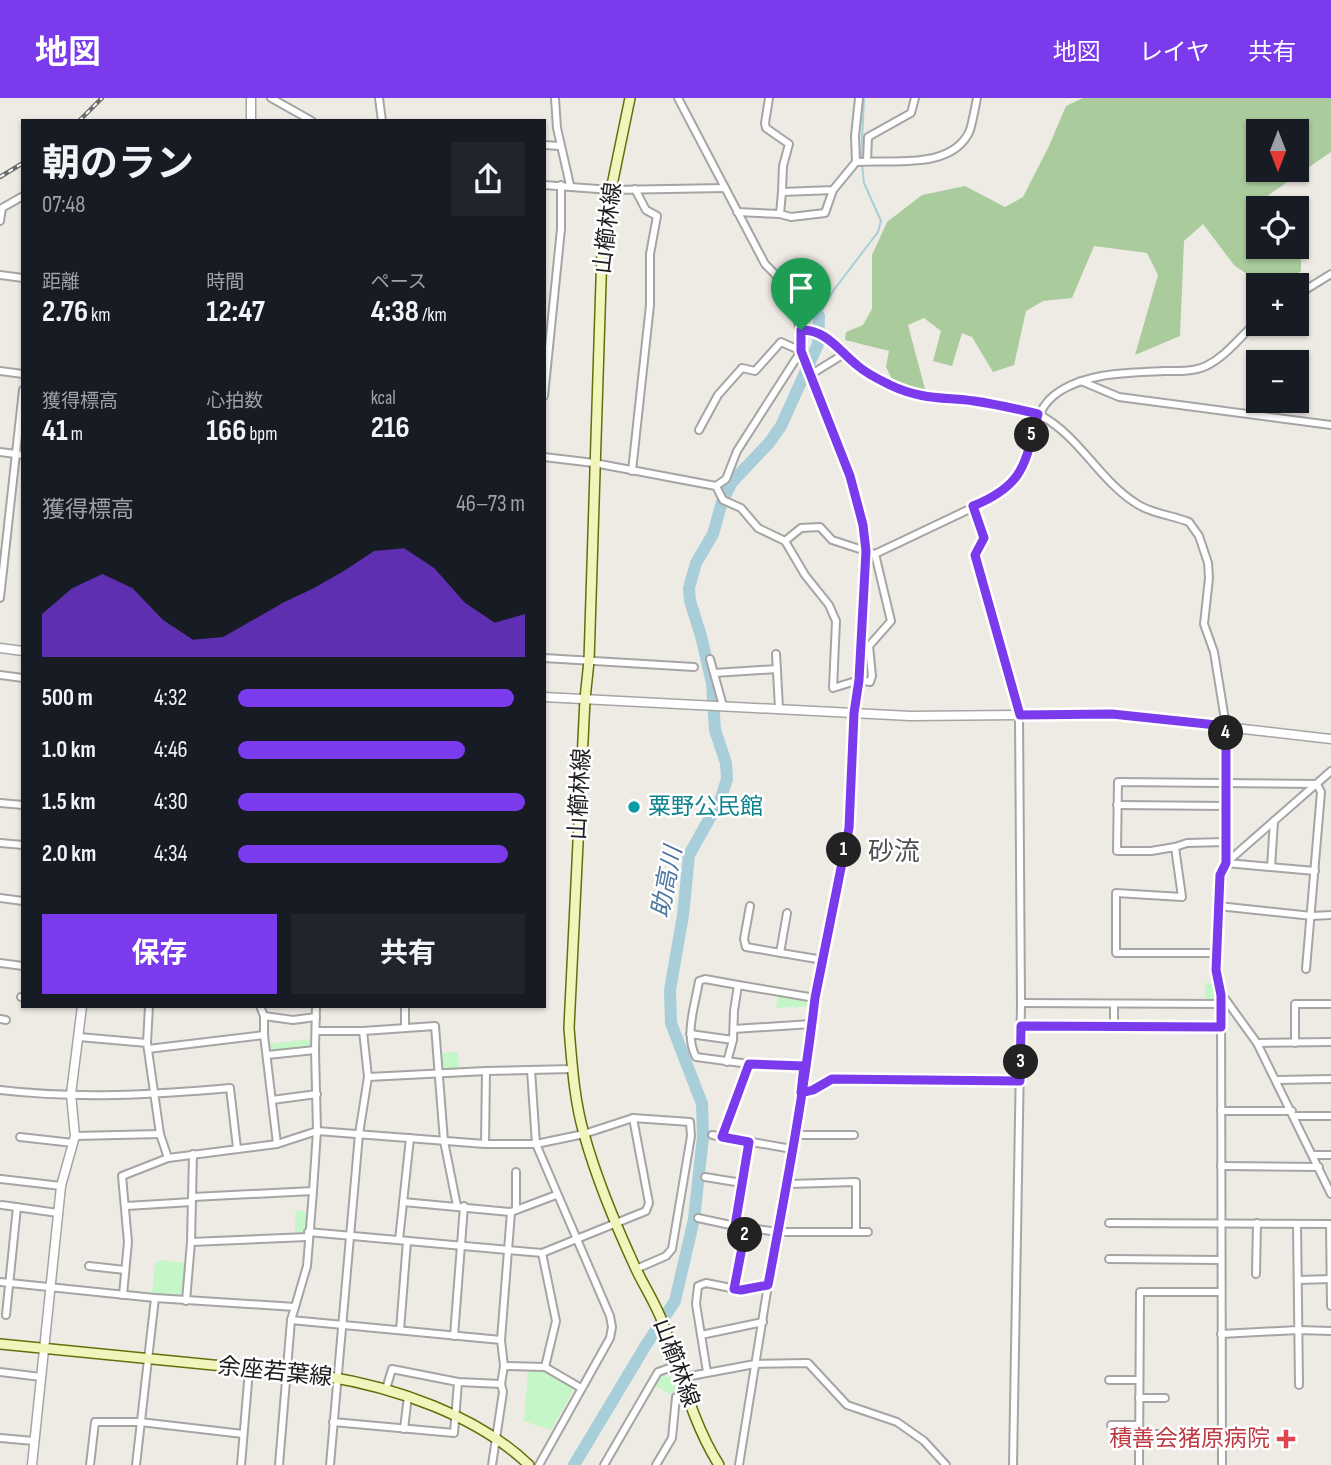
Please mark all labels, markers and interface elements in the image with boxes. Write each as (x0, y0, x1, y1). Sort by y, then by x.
text: 地図 (35, 33, 101, 73)
text: 地図 (1053, 38, 1101, 67)
text: レイヤ (1139, 38, 1210, 67)
text: 共有 (1248, 38, 1296, 67)
north arrow (1246, 119, 1309, 182)
map controls (1246, 119, 1309, 413)
text: 朝のラン (42, 142, 194, 187)
button: share (451, 142, 525, 216)
street label: 山櫛林線 (588, 181, 628, 275)
text: 07:48 (42, 191, 85, 219)
button: locate (1246, 196, 1309, 259)
pin (771, 258, 831, 330)
icon: arrive (782, 269, 820, 307)
text: 距離 (42, 271, 80, 294)
text: 時間 (206, 271, 244, 294)
text: ペース (371, 271, 427, 294)
button: + (1246, 273, 1309, 336)
text: 2.76 (42, 294, 88, 330)
text: 12:47 (206, 294, 265, 330)
text: 4:38 (371, 294, 419, 330)
text: km (88, 304, 111, 327)
text: /km (419, 304, 447, 327)
button: − (1246, 350, 1309, 413)
text: kcal (371, 387, 396, 410)
text: 獲得標高 (42, 390, 118, 413)
text: 心拍数 (206, 390, 263, 413)
text: 216 (371, 410, 410, 446)
text: 41 (42, 413, 68, 449)
text: 166 (206, 413, 246, 449)
pin: 5 (1014, 418, 1050, 452)
text: m (68, 423, 83, 446)
text: bpm (246, 423, 277, 446)
text: 5 (1027, 423, 1036, 446)
text: 46–73 m (456, 490, 525, 518)
text: 獲得標高 (42, 496, 134, 524)
text: 500 m (42, 684, 93, 712)
text: 4:32 (154, 684, 187, 712)
pin: 4 (1208, 716, 1244, 750)
text: 4 (1221, 721, 1230, 744)
text: 1.0 km (42, 736, 96, 764)
text: 4:46 (154, 736, 188, 764)
street label: 山櫛林線 (564, 747, 596, 841)
text: 1.5 km (42, 788, 95, 816)
text: 4:30 (154, 788, 188, 816)
place label: 粟野公民館 (648, 793, 763, 821)
marker: 粟野公民館 (626, 799, 642, 815)
pin: 1 (826, 832, 862, 868)
district label: 砂流 (868, 837, 920, 868)
text: 1 (840, 838, 847, 861)
text: 2.0 km (42, 840, 96, 868)
text: 4:34 (154, 840, 187, 868)
water label: 助高川 (646, 841, 689, 920)
button: 保存 (42, 914, 277, 994)
button: 共有 (291, 914, 525, 994)
pin: 3 (1004, 1044, 1038, 1080)
text: 3 (1016, 1050, 1025, 1073)
pin: 2 (728, 1218, 762, 1252)
text: 2 (740, 1223, 749, 1246)
street label: 山櫛林線 (647, 1315, 705, 1411)
street label: 余座若葉線 (216, 1352, 334, 1392)
place label: 積善会猪原病院 (1109, 1425, 1270, 1453)
marker: 積善会猪原病院 (1276, 1429, 1296, 1449)

